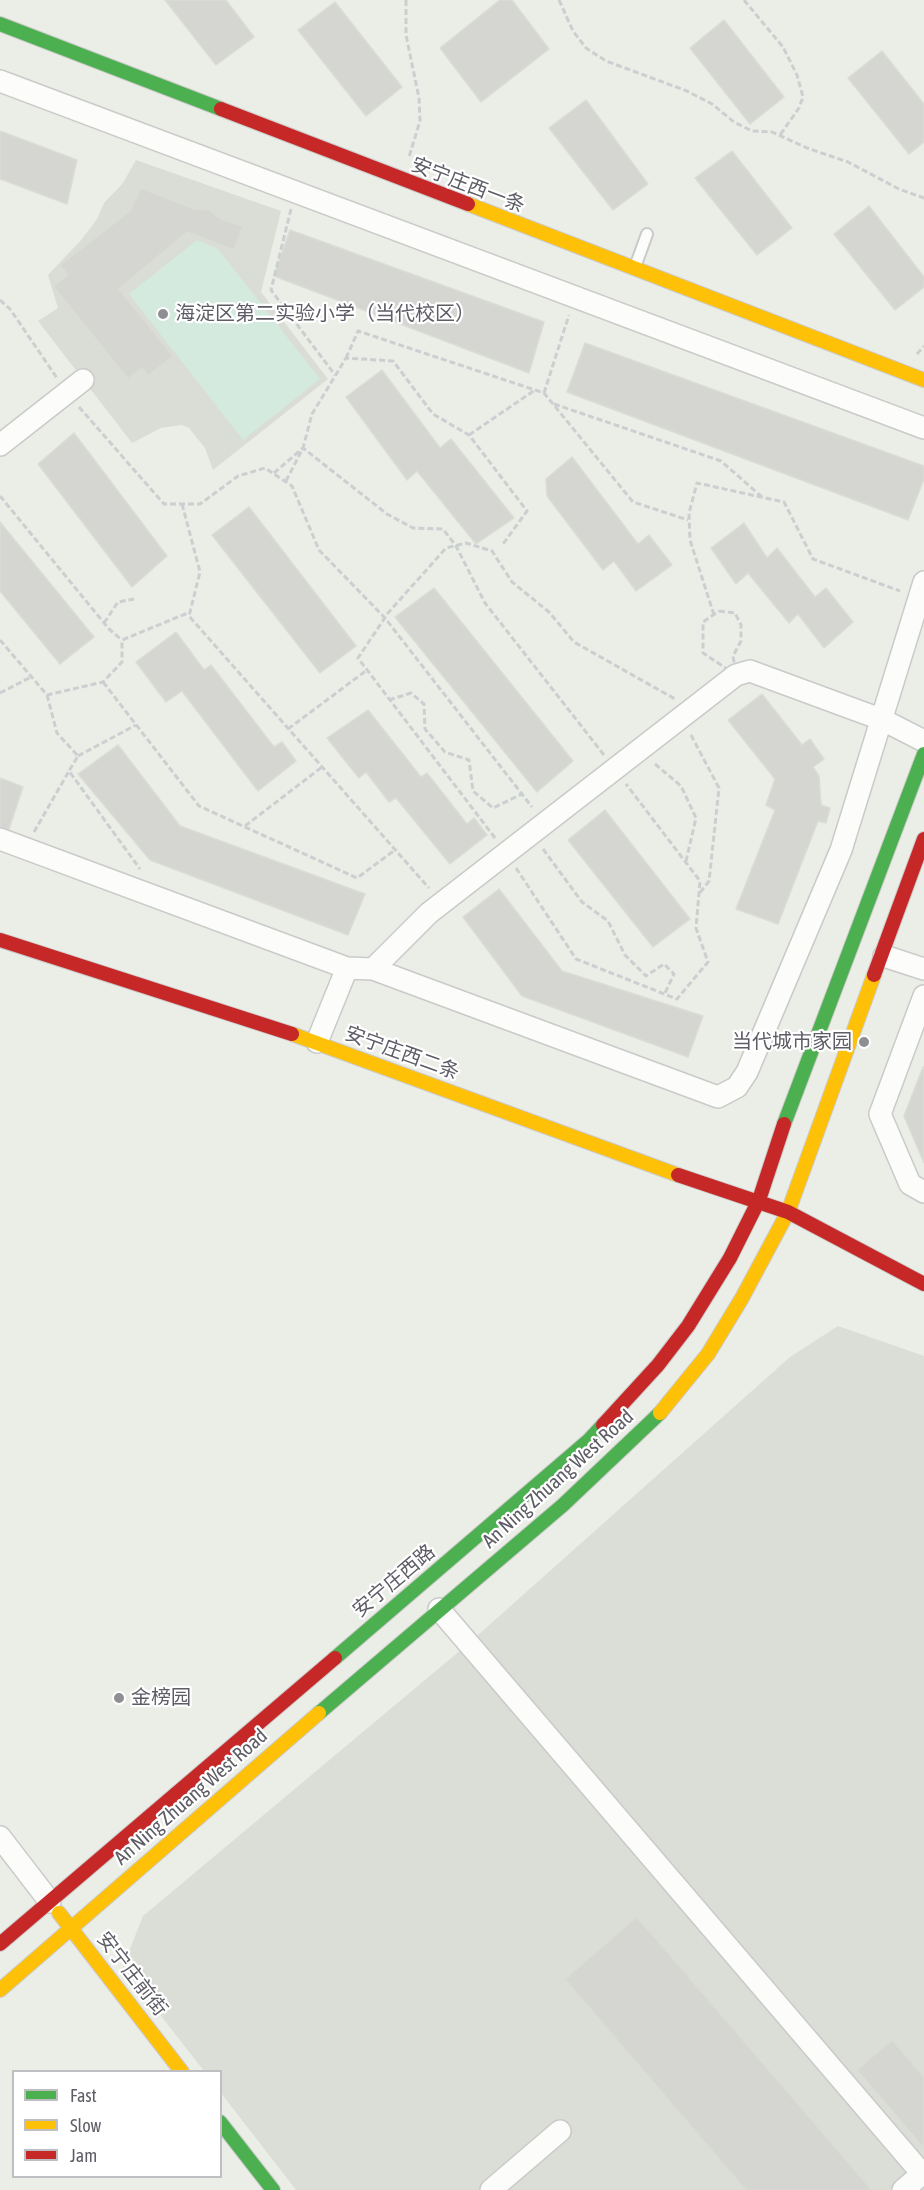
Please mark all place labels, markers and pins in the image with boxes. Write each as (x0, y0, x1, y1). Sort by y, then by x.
place label: 海淀区第二实验小学（当代校区） (175, 302, 475, 326)
marker: 海淀区第二实验小学（当代校区） (156, 307, 170, 321)
place label: 当代城市家园 (732, 1030, 852, 1054)
marker: 当代城市家园 (857, 1035, 871, 1049)
place label: 金榜园 (131, 1686, 191, 1710)
marker: 金榜园 (112, 1691, 126, 1705)

